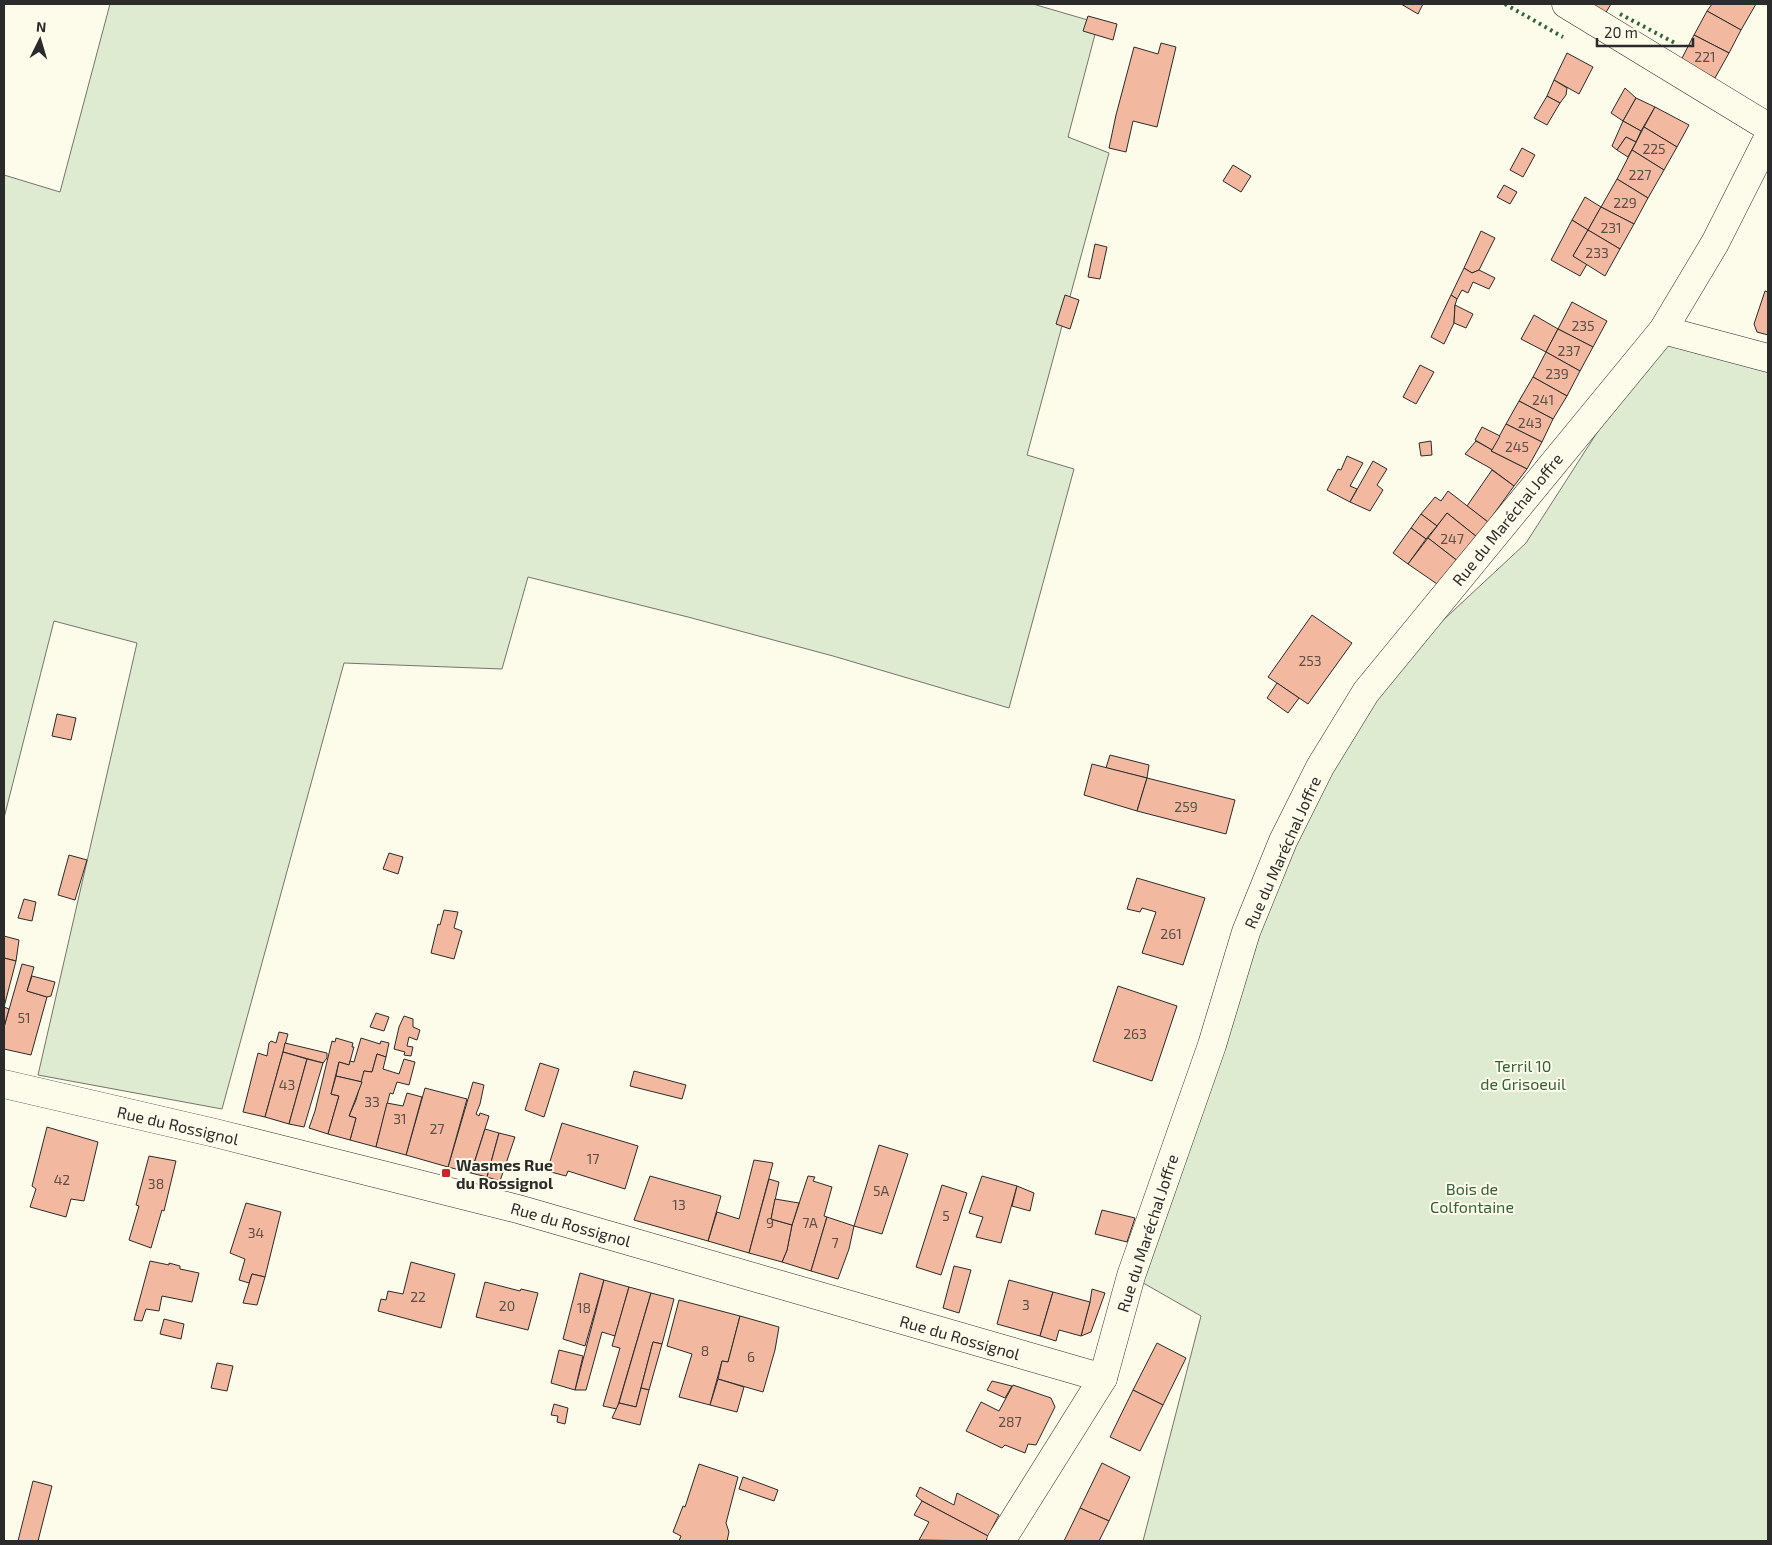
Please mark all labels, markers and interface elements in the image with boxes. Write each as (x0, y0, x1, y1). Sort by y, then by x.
north arrow (15, 15, 65, 65)
scale bar (1597, 15, 1693, 47)
text: N (35, 18, 47, 35)
text: 20 m (1604, 23, 1638, 41)
house number: 221 (1694, 48, 1716, 65)
house number: 225 (1642, 140, 1666, 157)
house number: 227 (1629, 166, 1651, 183)
house number: 229 (1613, 194, 1637, 211)
house number: 231 (1600, 219, 1622, 236)
house number: 233 (1585, 244, 1609, 261)
house number: 235 (1571, 317, 1595, 334)
house number: 237 (1558, 342, 1580, 359)
house number: 239 (1545, 365, 1569, 382)
house number: 241 (1532, 391, 1554, 408)
house number: 243 (1518, 414, 1542, 431)
house number: 245 (1505, 438, 1529, 455)
street label: Rue du Maréchal Joffre (1448, 449, 1566, 589)
house number: 247 (1440, 530, 1464, 547)
house number: 253 (1298, 652, 1322, 669)
street label: Rue du Maréchal Joffre (1240, 773, 1324, 931)
house number: 259 (1174, 798, 1198, 815)
house number: 261 (1160, 925, 1182, 942)
house number: 51 (17, 1009, 31, 1026)
house number: 263 (1123, 1025, 1147, 1042)
park label: Terril 10 de Grisoeuil (1480, 1056, 1566, 1093)
house number: 43 (279, 1076, 295, 1093)
house number: 33 (364, 1093, 380, 1110)
street label: Rue du Rossignol (115, 1102, 241, 1148)
house number: 31 (393, 1110, 407, 1127)
house number: 27 (429, 1120, 445, 1137)
house number: 17 (587, 1150, 599, 1167)
street label: Rue du Maréchal Joffre (1112, 1152, 1182, 1314)
place label: Wasmes Rue du Rossignol (456, 1155, 554, 1192)
marker: Wasmes Rue du Rossignol (440, 1167, 452, 1179)
house number: 42 (54, 1171, 70, 1188)
house number: 38 (148, 1175, 164, 1192)
park label: Bois de Colfontaine (1430, 1179, 1514, 1216)
house number: 5A (873, 1182, 889, 1199)
house number: 13 (672, 1196, 686, 1213)
street label: Rue du Rossignol (509, 1198, 634, 1250)
house number: 5 (942, 1207, 950, 1224)
house number: 9 (766, 1214, 774, 1231)
house number: 7A (802, 1214, 818, 1231)
house number: 34 (248, 1224, 264, 1241)
house number: 7 (831, 1234, 839, 1251)
house number: 22 (410, 1288, 426, 1305)
house number: 3 (1022, 1296, 1030, 1313)
house number: 20 (499, 1297, 515, 1314)
house number: 18 (577, 1299, 591, 1316)
street label: Rue du Rossignol (898, 1311, 1023, 1363)
house number: 8 (701, 1342, 709, 1359)
house number: 6 (747, 1348, 755, 1365)
house number: 287 (998, 1413, 1022, 1430)

